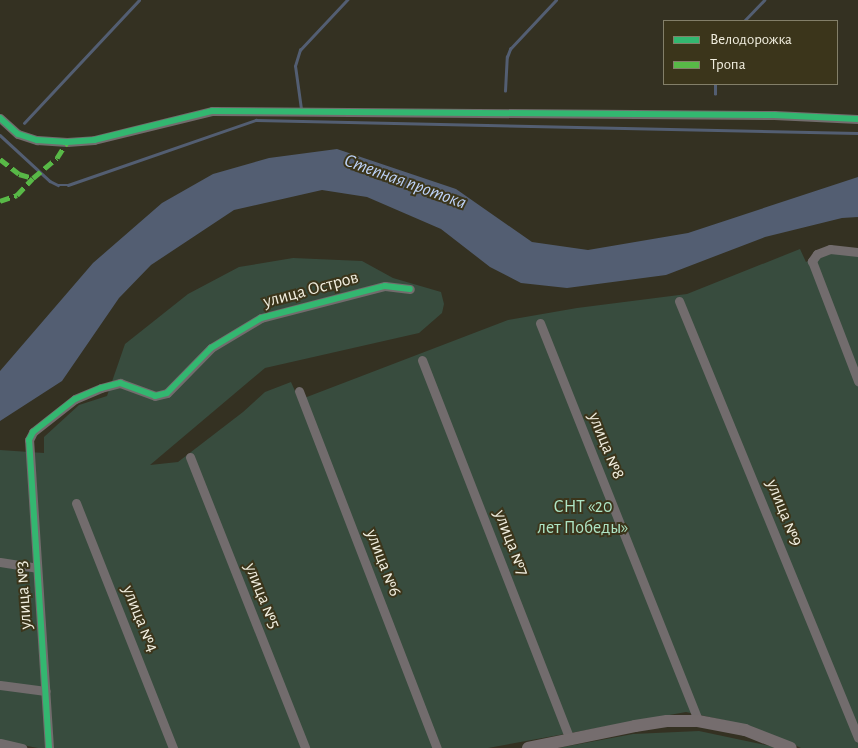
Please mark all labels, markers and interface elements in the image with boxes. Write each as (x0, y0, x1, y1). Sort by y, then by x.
legend (663, 20, 838, 85)
text: Велодорожка (710, 32, 792, 47)
text: Тропа (710, 57, 746, 72)
water label: Степная протока (341, 149, 469, 215)
street label: улица Остров (261, 267, 361, 313)
street label: улица №8 (583, 409, 629, 483)
street label: улица №9 (761, 476, 807, 550)
park label: СНТ «20 лет Победы» (538, 497, 628, 540)
street label: улица №7 (489, 507, 533, 579)
street label: улица №6 (360, 526, 406, 600)
street label: улица №3 (11, 560, 37, 630)
street label: улица №5 (239, 560, 285, 632)
street label: улица №4 (117, 582, 163, 656)

